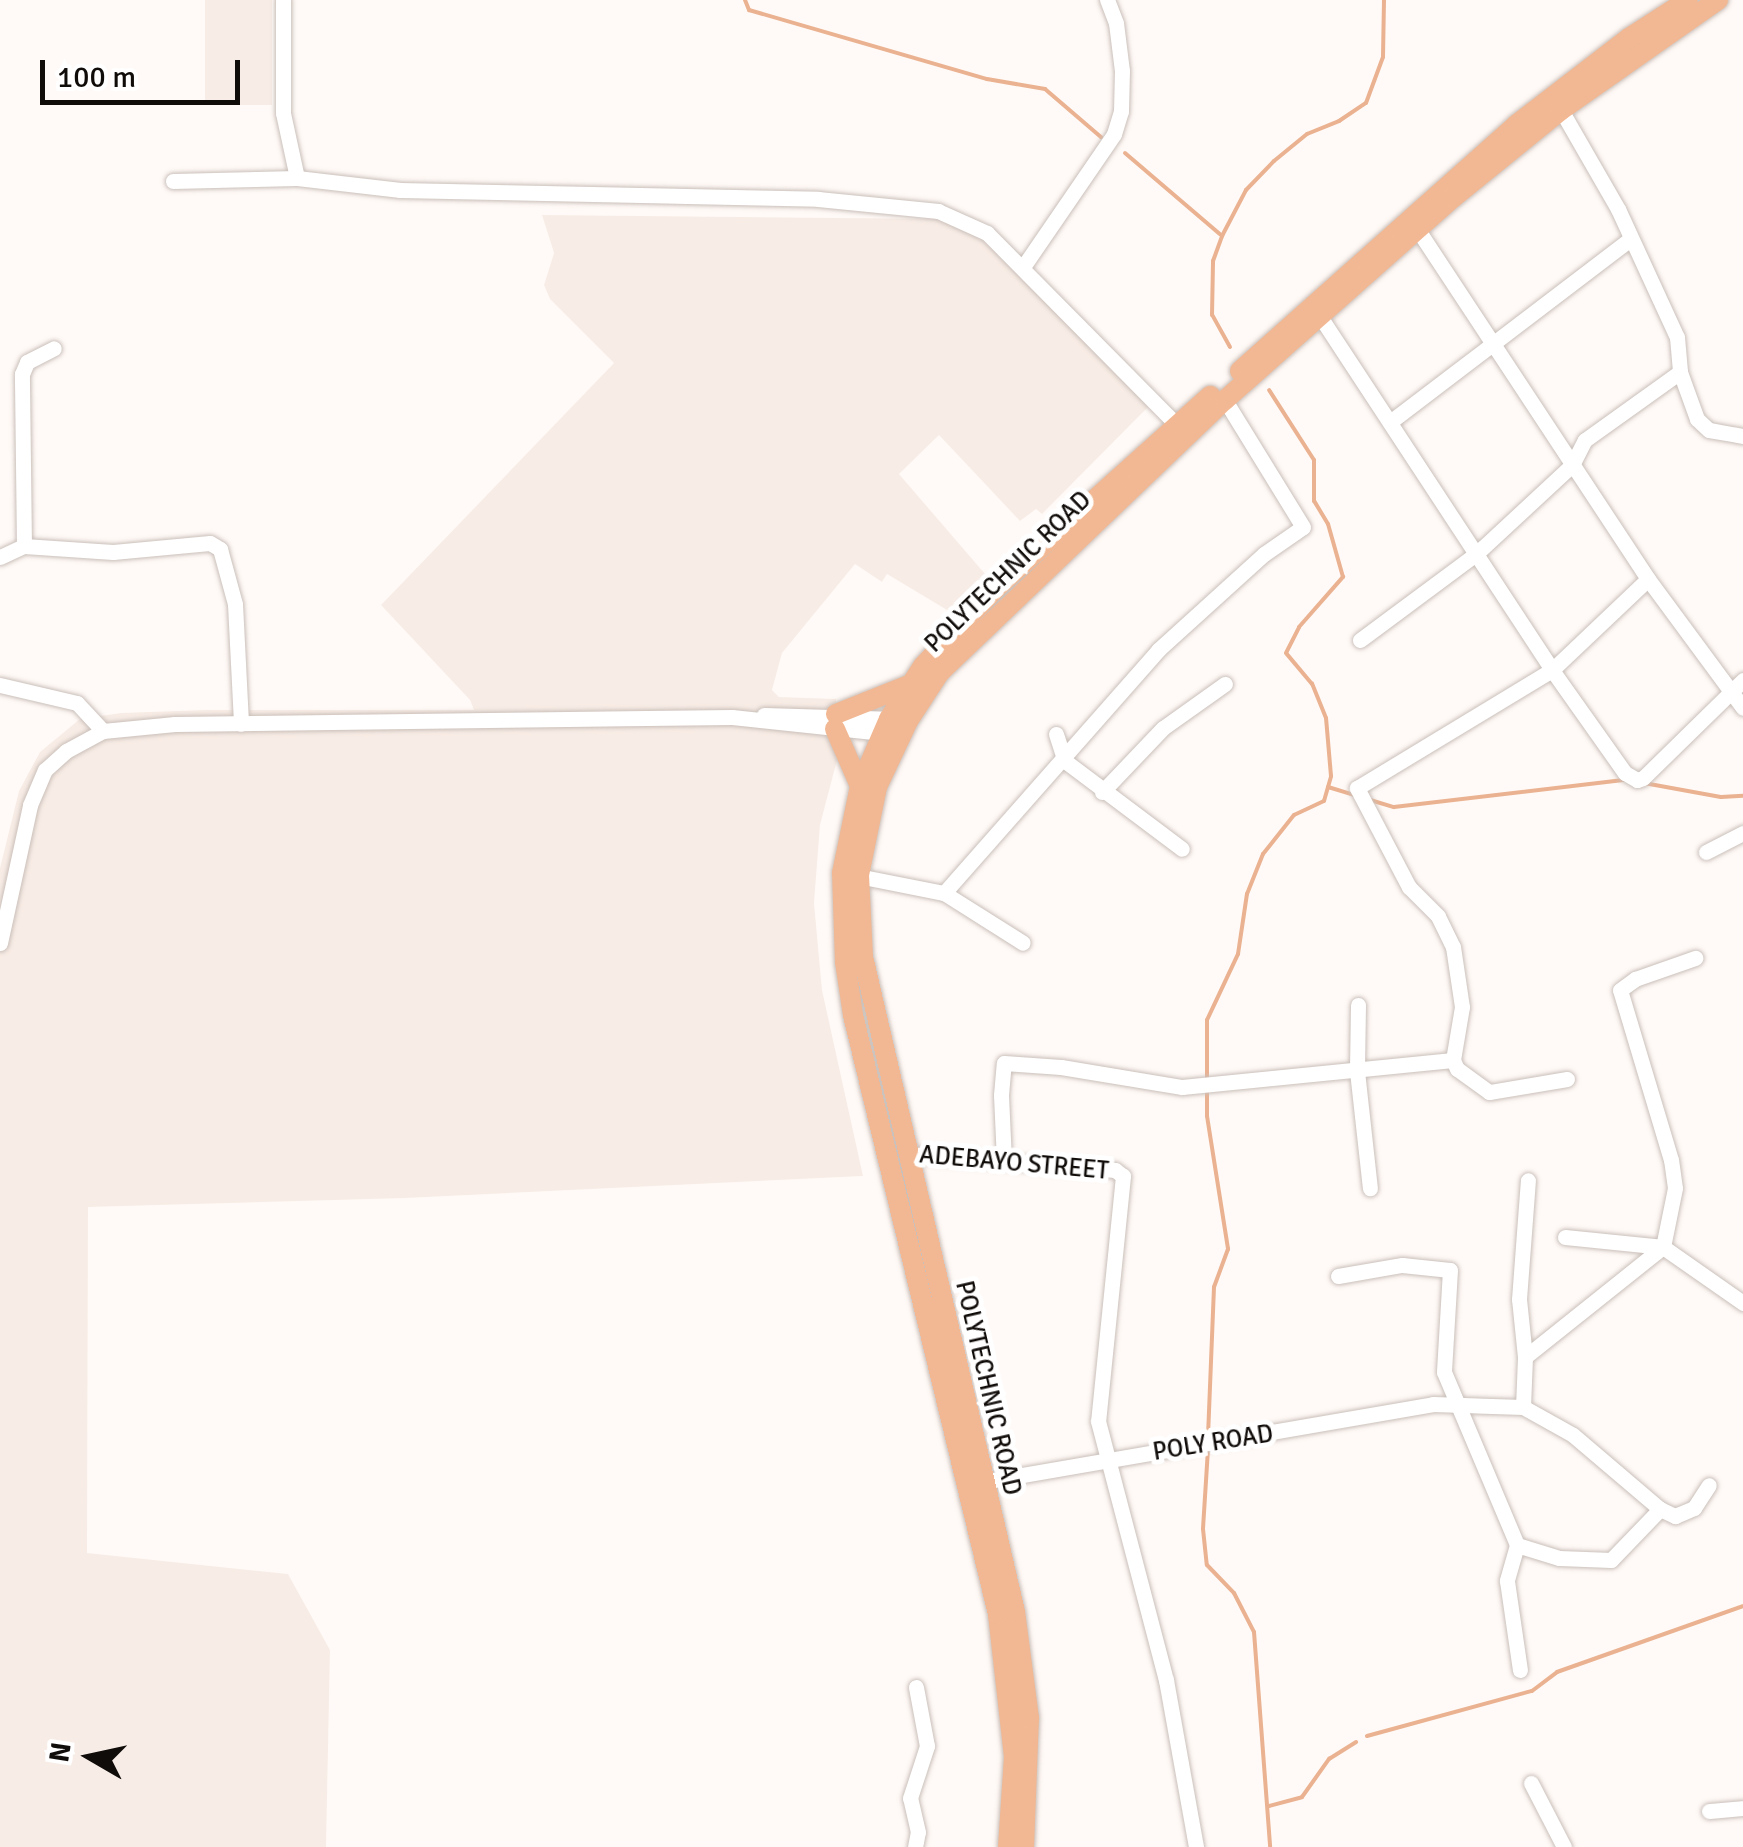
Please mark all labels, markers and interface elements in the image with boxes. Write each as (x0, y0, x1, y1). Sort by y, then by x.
scale bar (45, 40, 245, 102)
text: 100 m (57, 59, 136, 96)
street label: POLYTECHNIC ROAD (919, 485, 1097, 659)
street label: ADEBAYO STREET (918, 1140, 1110, 1186)
street label: POLYTECHNIC ROAD (949, 1278, 1027, 1498)
street label: POLY ROAD (1151, 1419, 1275, 1467)
north arrow (40, 1707, 140, 1807)
text: N (42, 1740, 79, 1765)

